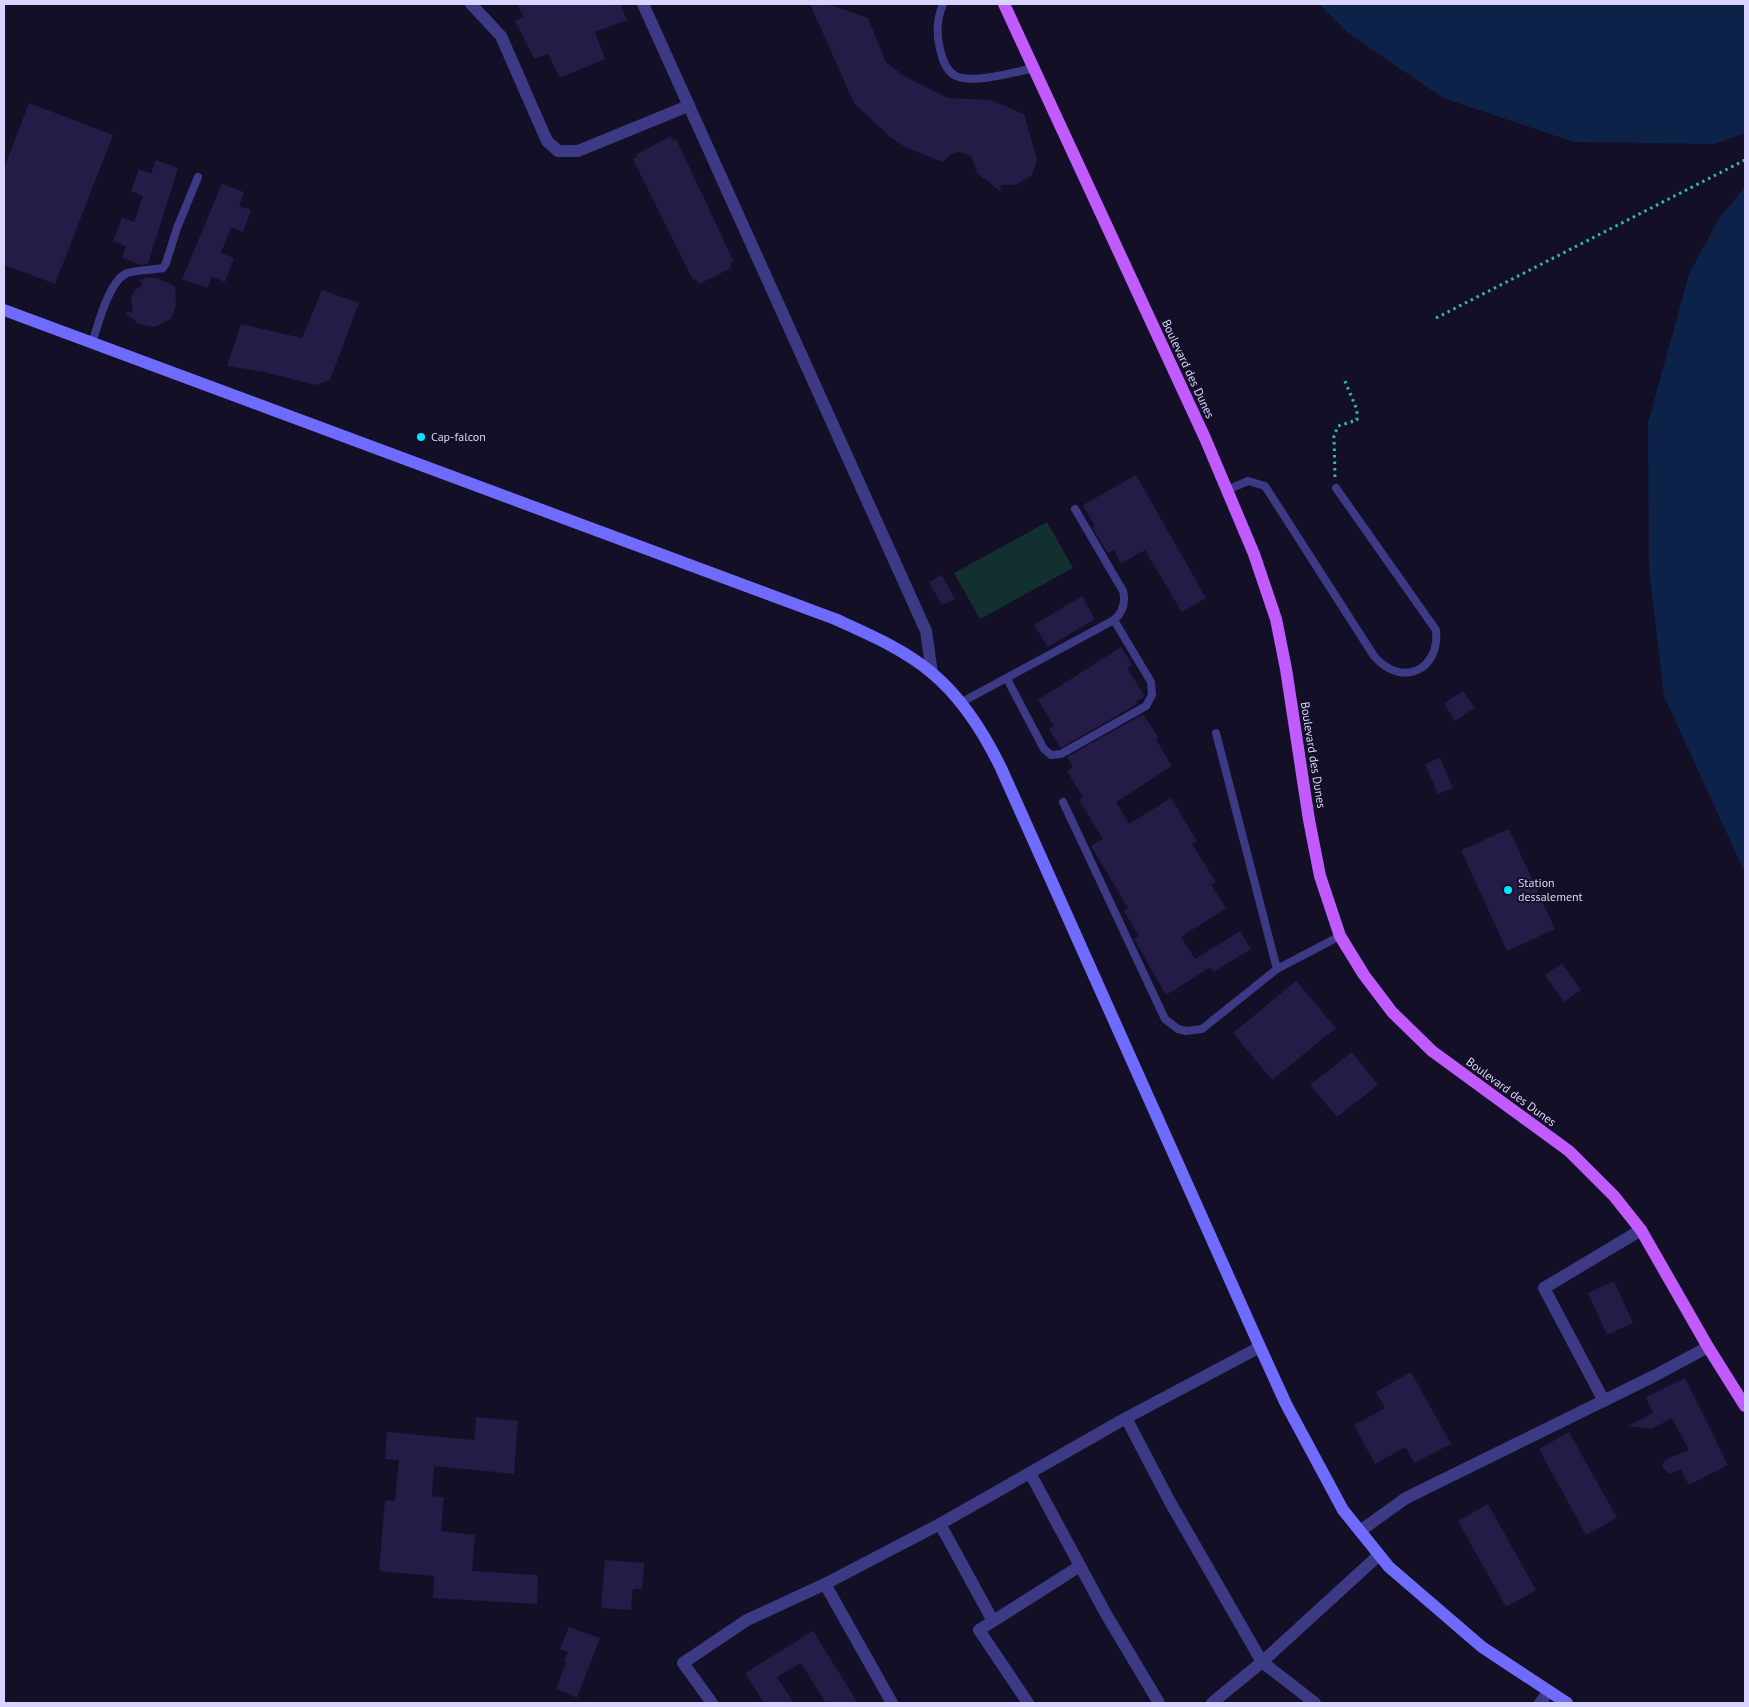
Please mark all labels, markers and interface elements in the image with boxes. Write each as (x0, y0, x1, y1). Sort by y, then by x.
street label: Boulevard des Dunes (1159, 317, 1218, 421)
place label: Cap-falcon (431, 429, 486, 444)
marker: Cap-falcon (415, 431, 427, 443)
street label: Boulevard des Dunes (1298, 701, 1329, 809)
place label: Station dessalement (1518, 875, 1583, 904)
marker: Station dessalement (1502, 884, 1514, 896)
street label: Boulevard des Dunes (1463, 1054, 1559, 1129)

